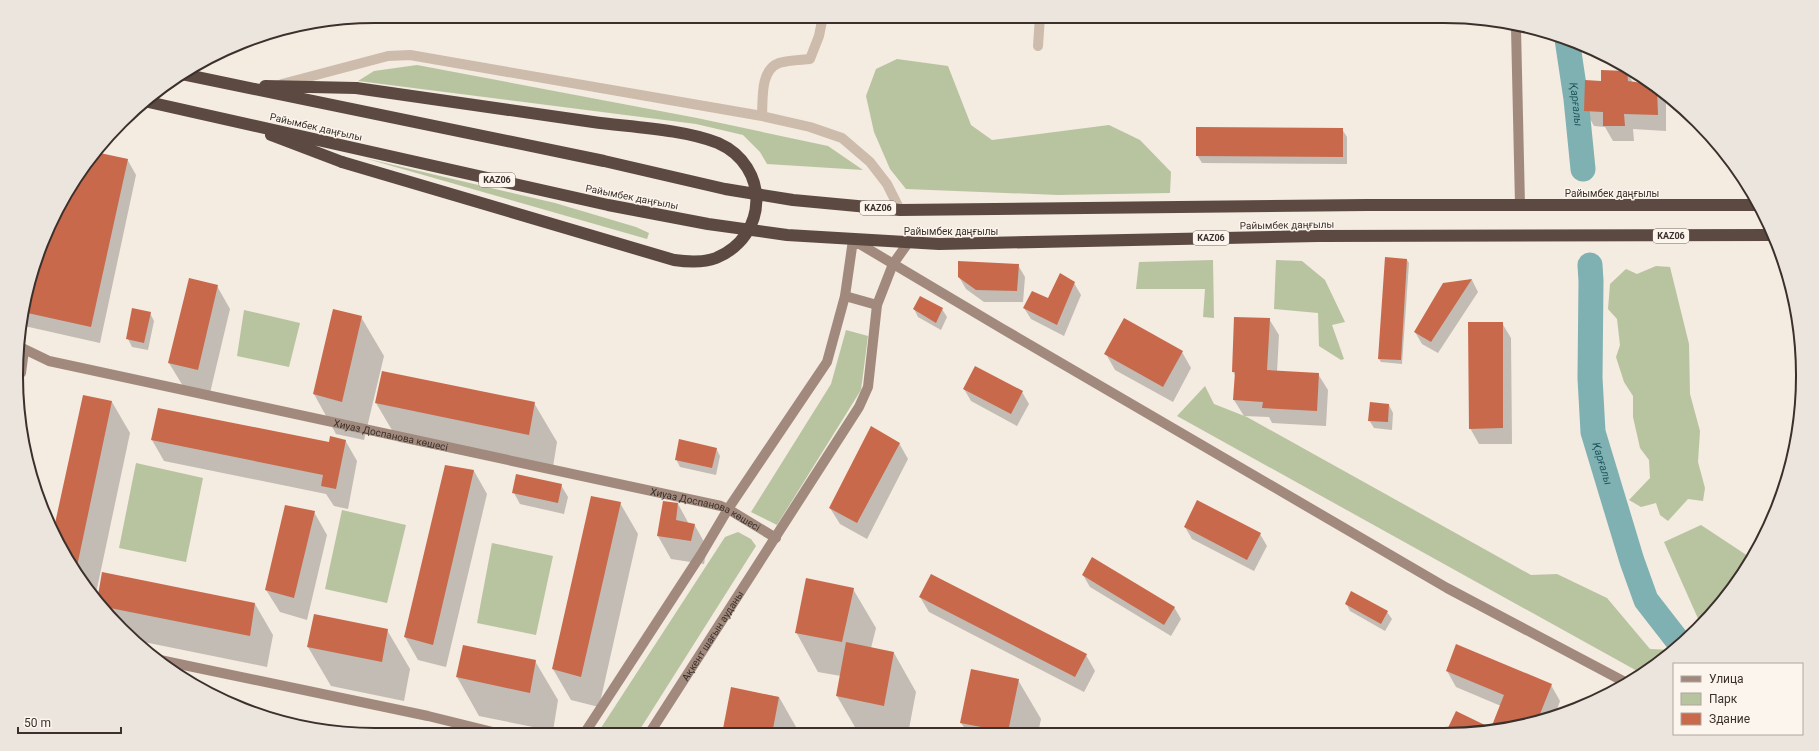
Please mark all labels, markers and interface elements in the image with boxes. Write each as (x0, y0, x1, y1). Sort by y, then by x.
water label: Қарғалы (1567, 81, 1585, 127)
street label: Райымбек даңғылы (269, 111, 363, 143)
road number: KАZ06 (479, 173, 515, 187)
street label: Райымбек даңғылы (585, 183, 679, 211)
street label: Райымбек даңғылы (1565, 188, 1659, 199)
road number: KАZ06 (860, 201, 896, 215)
street label: Райымбек даңғылы (1240, 219, 1334, 231)
street label: Райымбек даңғылы (904, 226, 998, 237)
road number: KАZ06 (1653, 229, 1689, 243)
road number: KАZ06 (1193, 231, 1229, 245)
street label: Хиуаз Доспанова көшесі (333, 417, 449, 452)
water label: Қарғалы (1590, 440, 1615, 486)
street label: Хиуаз Доспанова көшесі (649, 485, 763, 533)
street label: Ақкент шағын ауданы (679, 588, 745, 683)
legend (1673, 663, 1803, 735)
text: Улица (1709, 672, 1744, 686)
text: Парк (1709, 692, 1738, 706)
scale bar (18, 709, 121, 735)
text: Здание (1709, 712, 1750, 726)
text: 50 m (24, 716, 51, 730)

